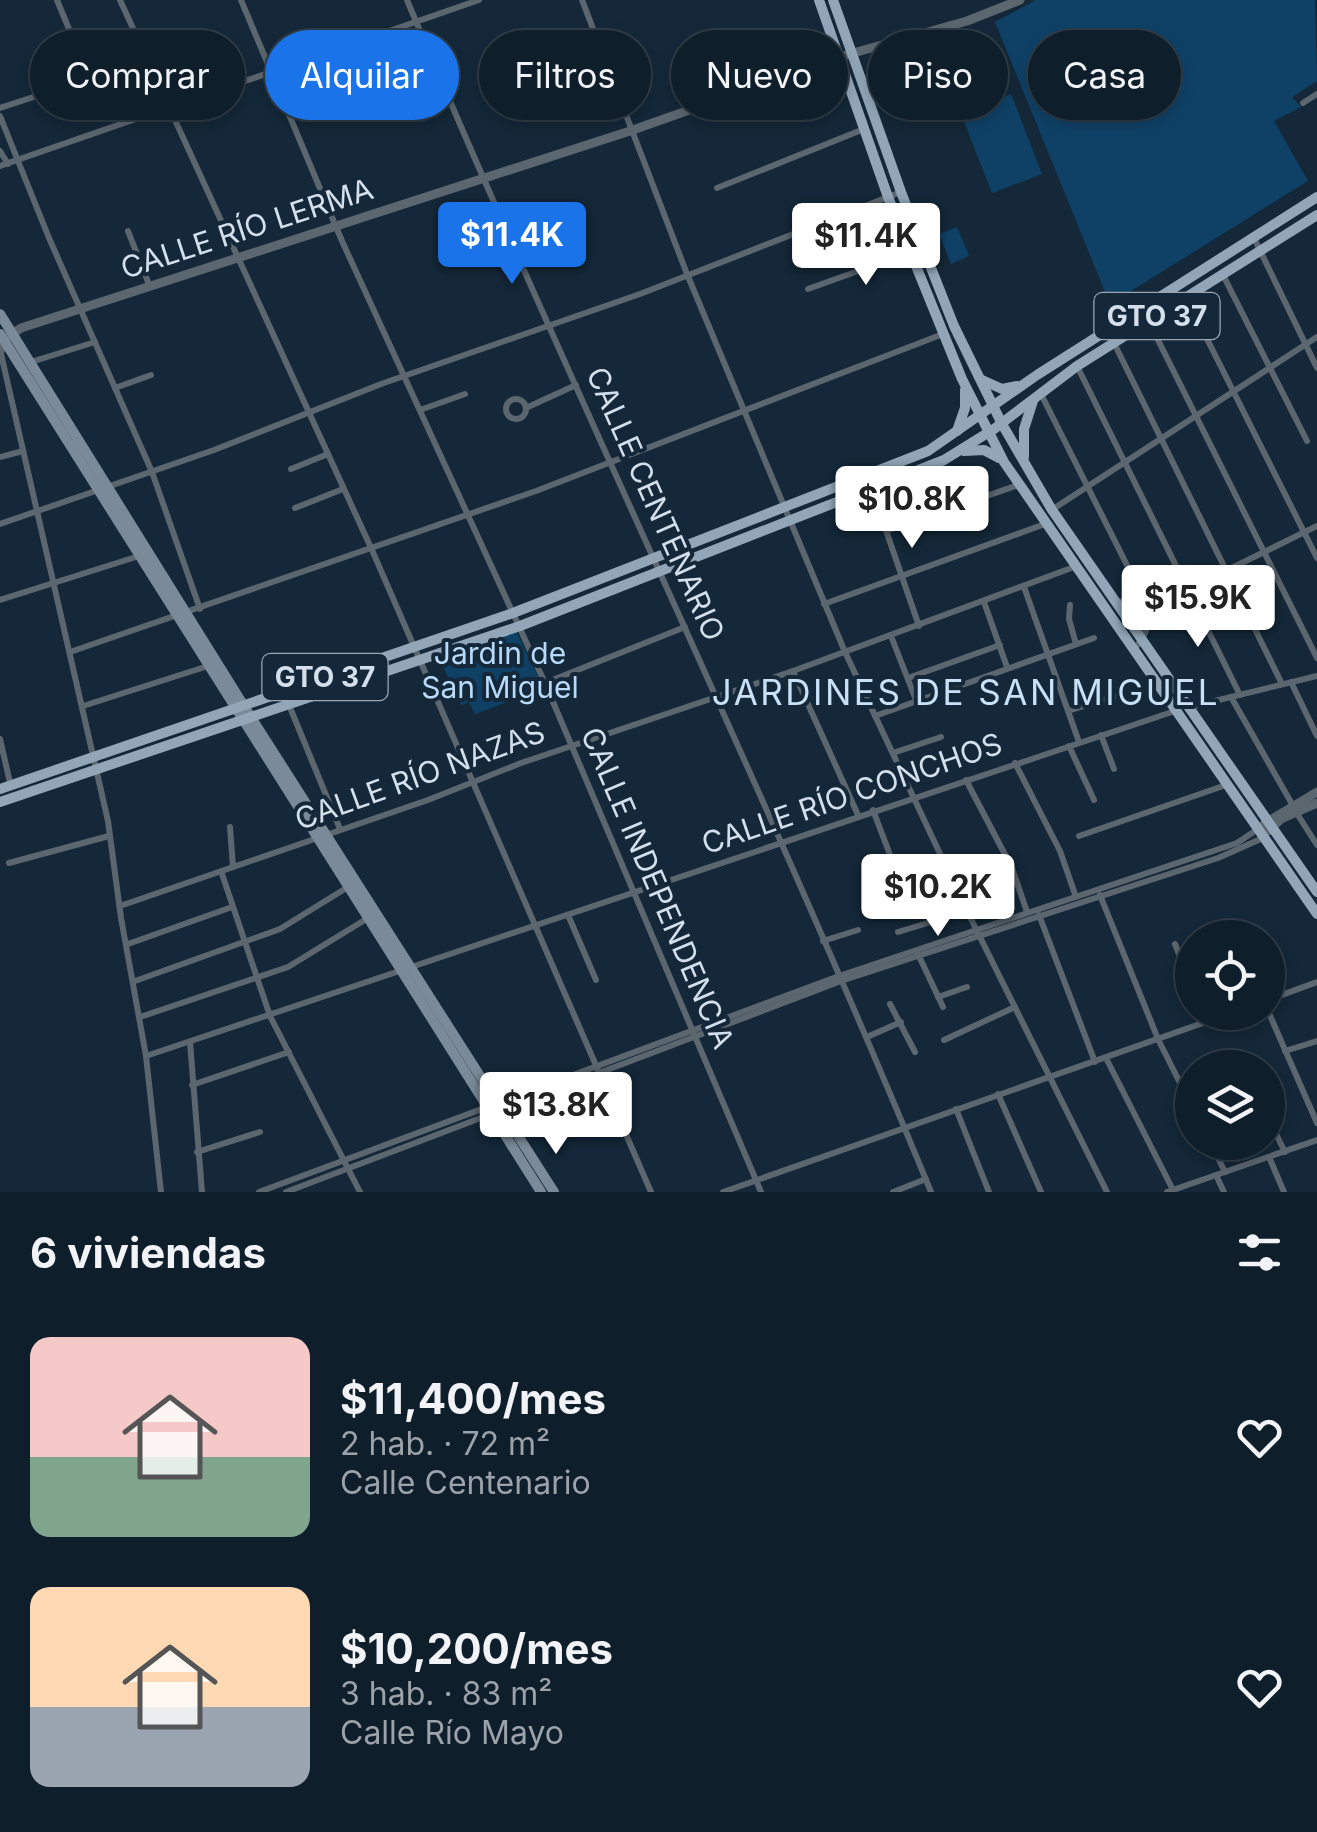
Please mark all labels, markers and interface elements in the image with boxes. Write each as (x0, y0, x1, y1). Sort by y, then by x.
chip: Comprar (30, 30, 245, 120)
chip: Alquilar (265, 30, 459, 120)
chip: Filtros (479, 30, 651, 120)
chip: Nuevo (671, 30, 848, 120)
chip: Piso (868, 30, 1008, 120)
chip: Casa (1028, 30, 1181, 120)
street label: CALLE RÍO LERMA (116, 170, 377, 286)
pin: $11.4K (431, 202, 593, 287)
pin: $11.4K (785, 203, 947, 288)
text: $11.4K (460, 215, 564, 254)
text: $11.4K (814, 216, 918, 255)
road number: GTO 37 (1094, 293, 1220, 339)
street label: CALLE CENTENARIO (579, 361, 733, 646)
pin: $10.8K (831, 466, 993, 551)
text: $10.8K (857, 479, 967, 518)
pin: $15.9K (1117, 565, 1279, 650)
text: $15.9K (1144, 578, 1252, 617)
park label: Jardin de San Miguel (421, 635, 579, 705)
road number: GTO 37 (262, 654, 388, 700)
district label: JARDINES DE SAN MIGUEL (712, 671, 1220, 713)
street label: CALLE RÍO NAZAS (290, 713, 550, 837)
street label: CALLE INDEPENDENCIA (574, 722, 742, 1054)
street label: CALLE RÍO CONCHOS (697, 725, 1006, 861)
pin: $10.2K (857, 854, 1019, 939)
text: $10.2K (883, 867, 993, 906)
map controls (1175, 920, 1285, 1160)
button: locate (1175, 920, 1285, 1030)
button: layers (1175, 1050, 1285, 1160)
pin: $13.8K (475, 1072, 637, 1157)
text: $13.8K (502, 1085, 610, 1124)
icon: filters (1232, 1225, 1287, 1280)
text: 6 viviendas (30, 1227, 266, 1278)
text: $11,400/mes (340, 1373, 606, 1424)
icon: home (110, 1377, 230, 1497)
icon: heart (1232, 1410, 1287, 1465)
text: 2 hab. · 72 m² (340, 1424, 550, 1463)
text: Calle Centenario (340, 1463, 591, 1502)
text: $10,200/mes (340, 1623, 613, 1674)
icon: home (110, 1627, 230, 1747)
icon: heart (1232, 1660, 1287, 1715)
text: 3 hab. · 83 m² (340, 1674, 552, 1713)
text: Calle Río Mayo (340, 1713, 564, 1752)

